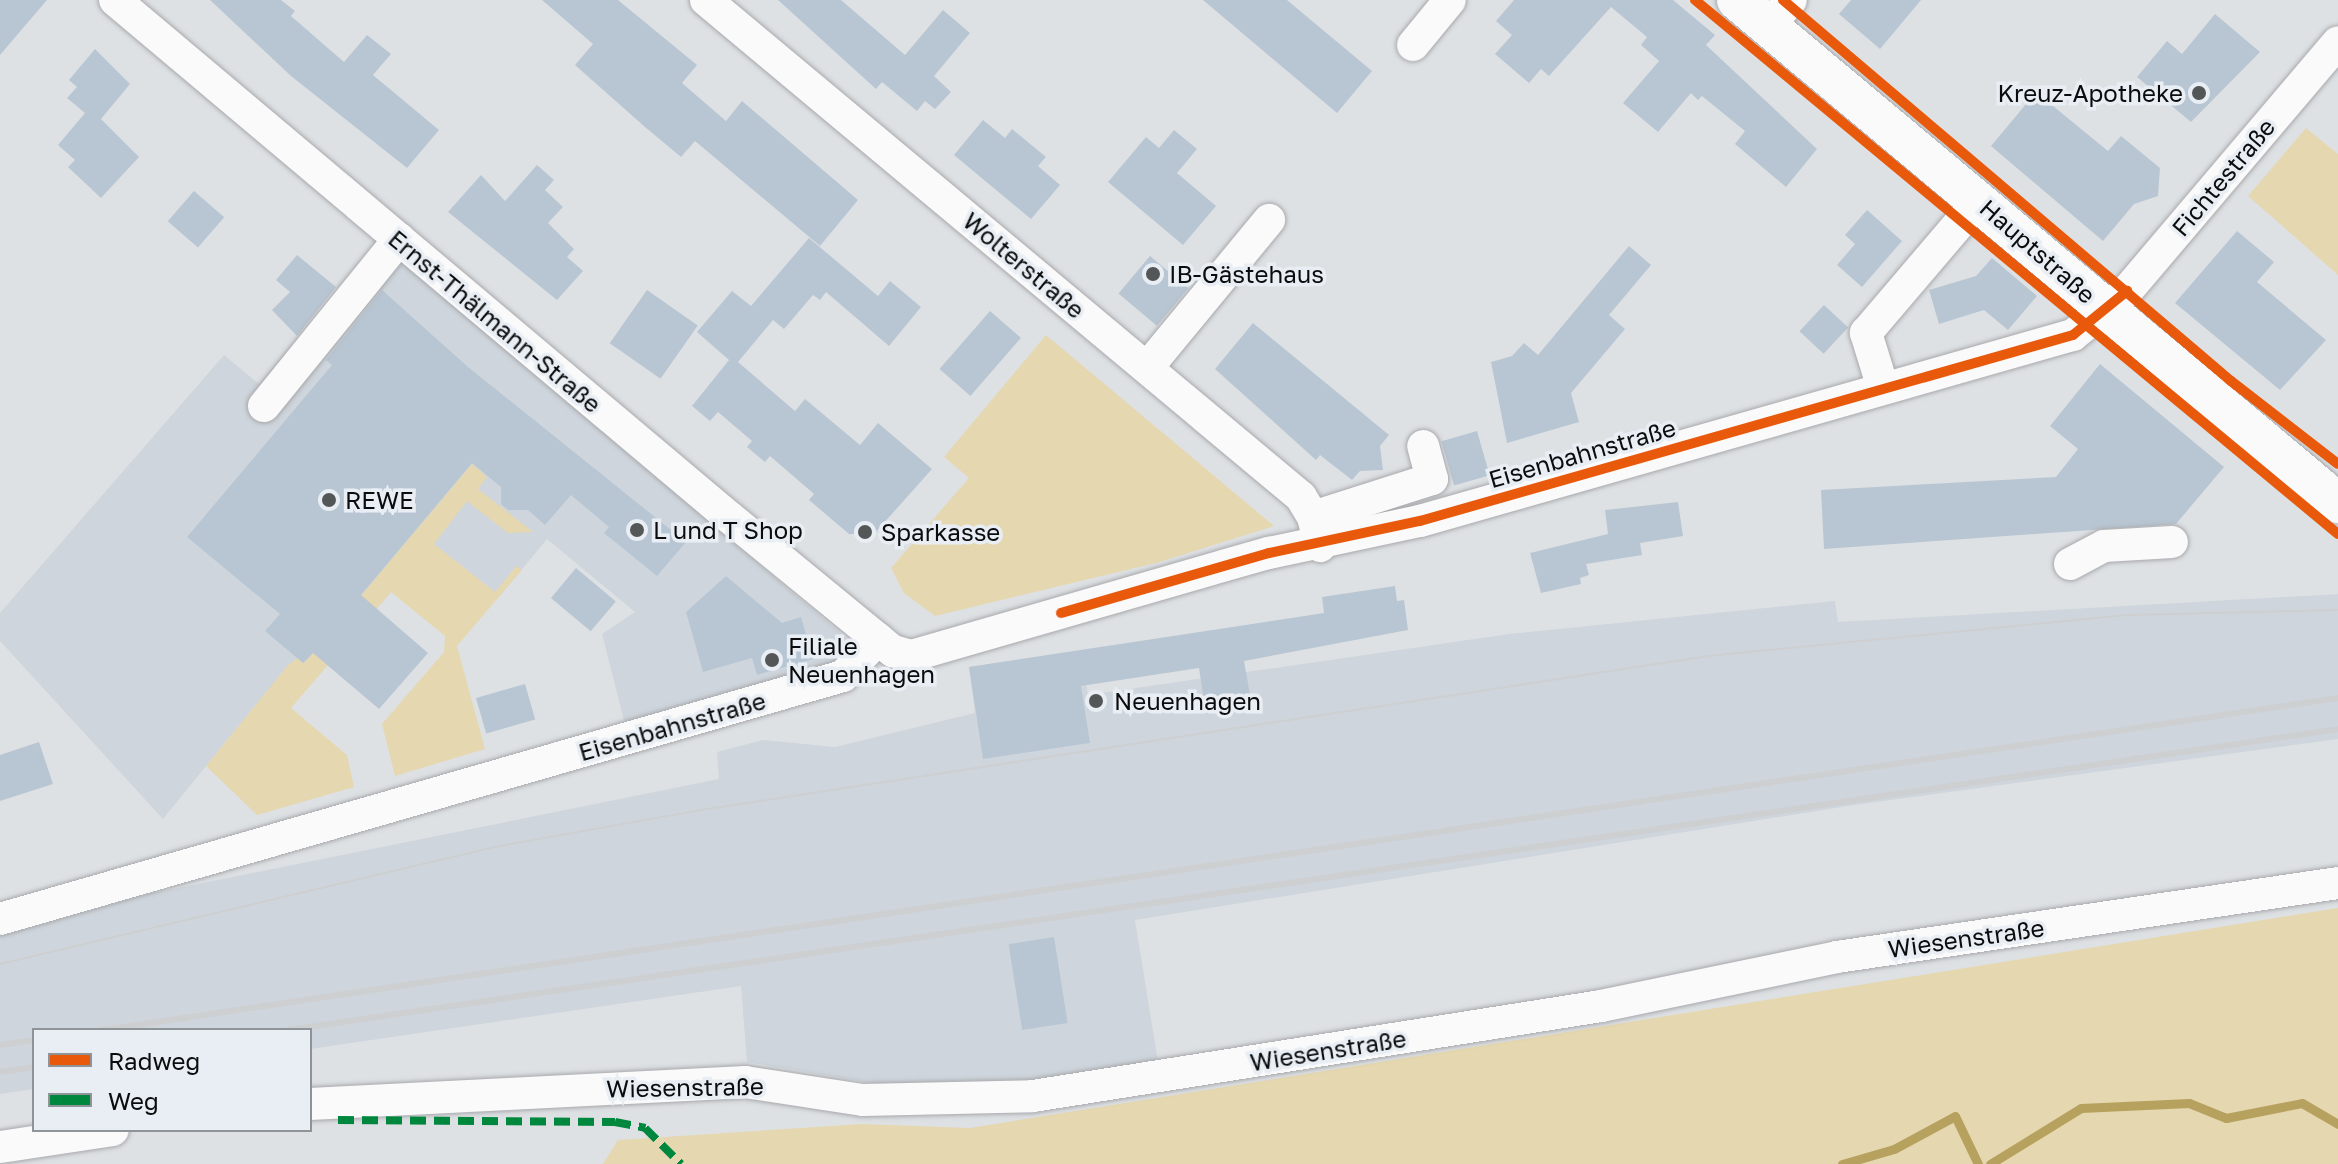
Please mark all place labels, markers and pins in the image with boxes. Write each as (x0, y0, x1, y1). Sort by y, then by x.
place label: Kreuz-Apotheke (1997, 79, 2183, 107)
marker: Kreuz-Apotheke (2190, 84, 2208, 102)
place label: IB-Gästehaus (1169, 260, 1324, 288)
marker: IB-Gästehaus (1144, 265, 1162, 283)
place label: REWE (345, 486, 414, 514)
marker: REWE (320, 491, 338, 509)
place label: L und T Shop (653, 516, 803, 544)
place label: Sparkasse (881, 518, 1000, 546)
marker: L und T Shop (628, 521, 646, 539)
marker: Sparkasse (856, 523, 874, 541)
place label: Filiale Neuenhagen (788, 632, 935, 688)
marker: Filiale Neuenhagen (763, 651, 781, 669)
place label: Neuenhagen (1114, 687, 1261, 715)
marker: Neuenhagen (1085, 690, 1107, 712)

